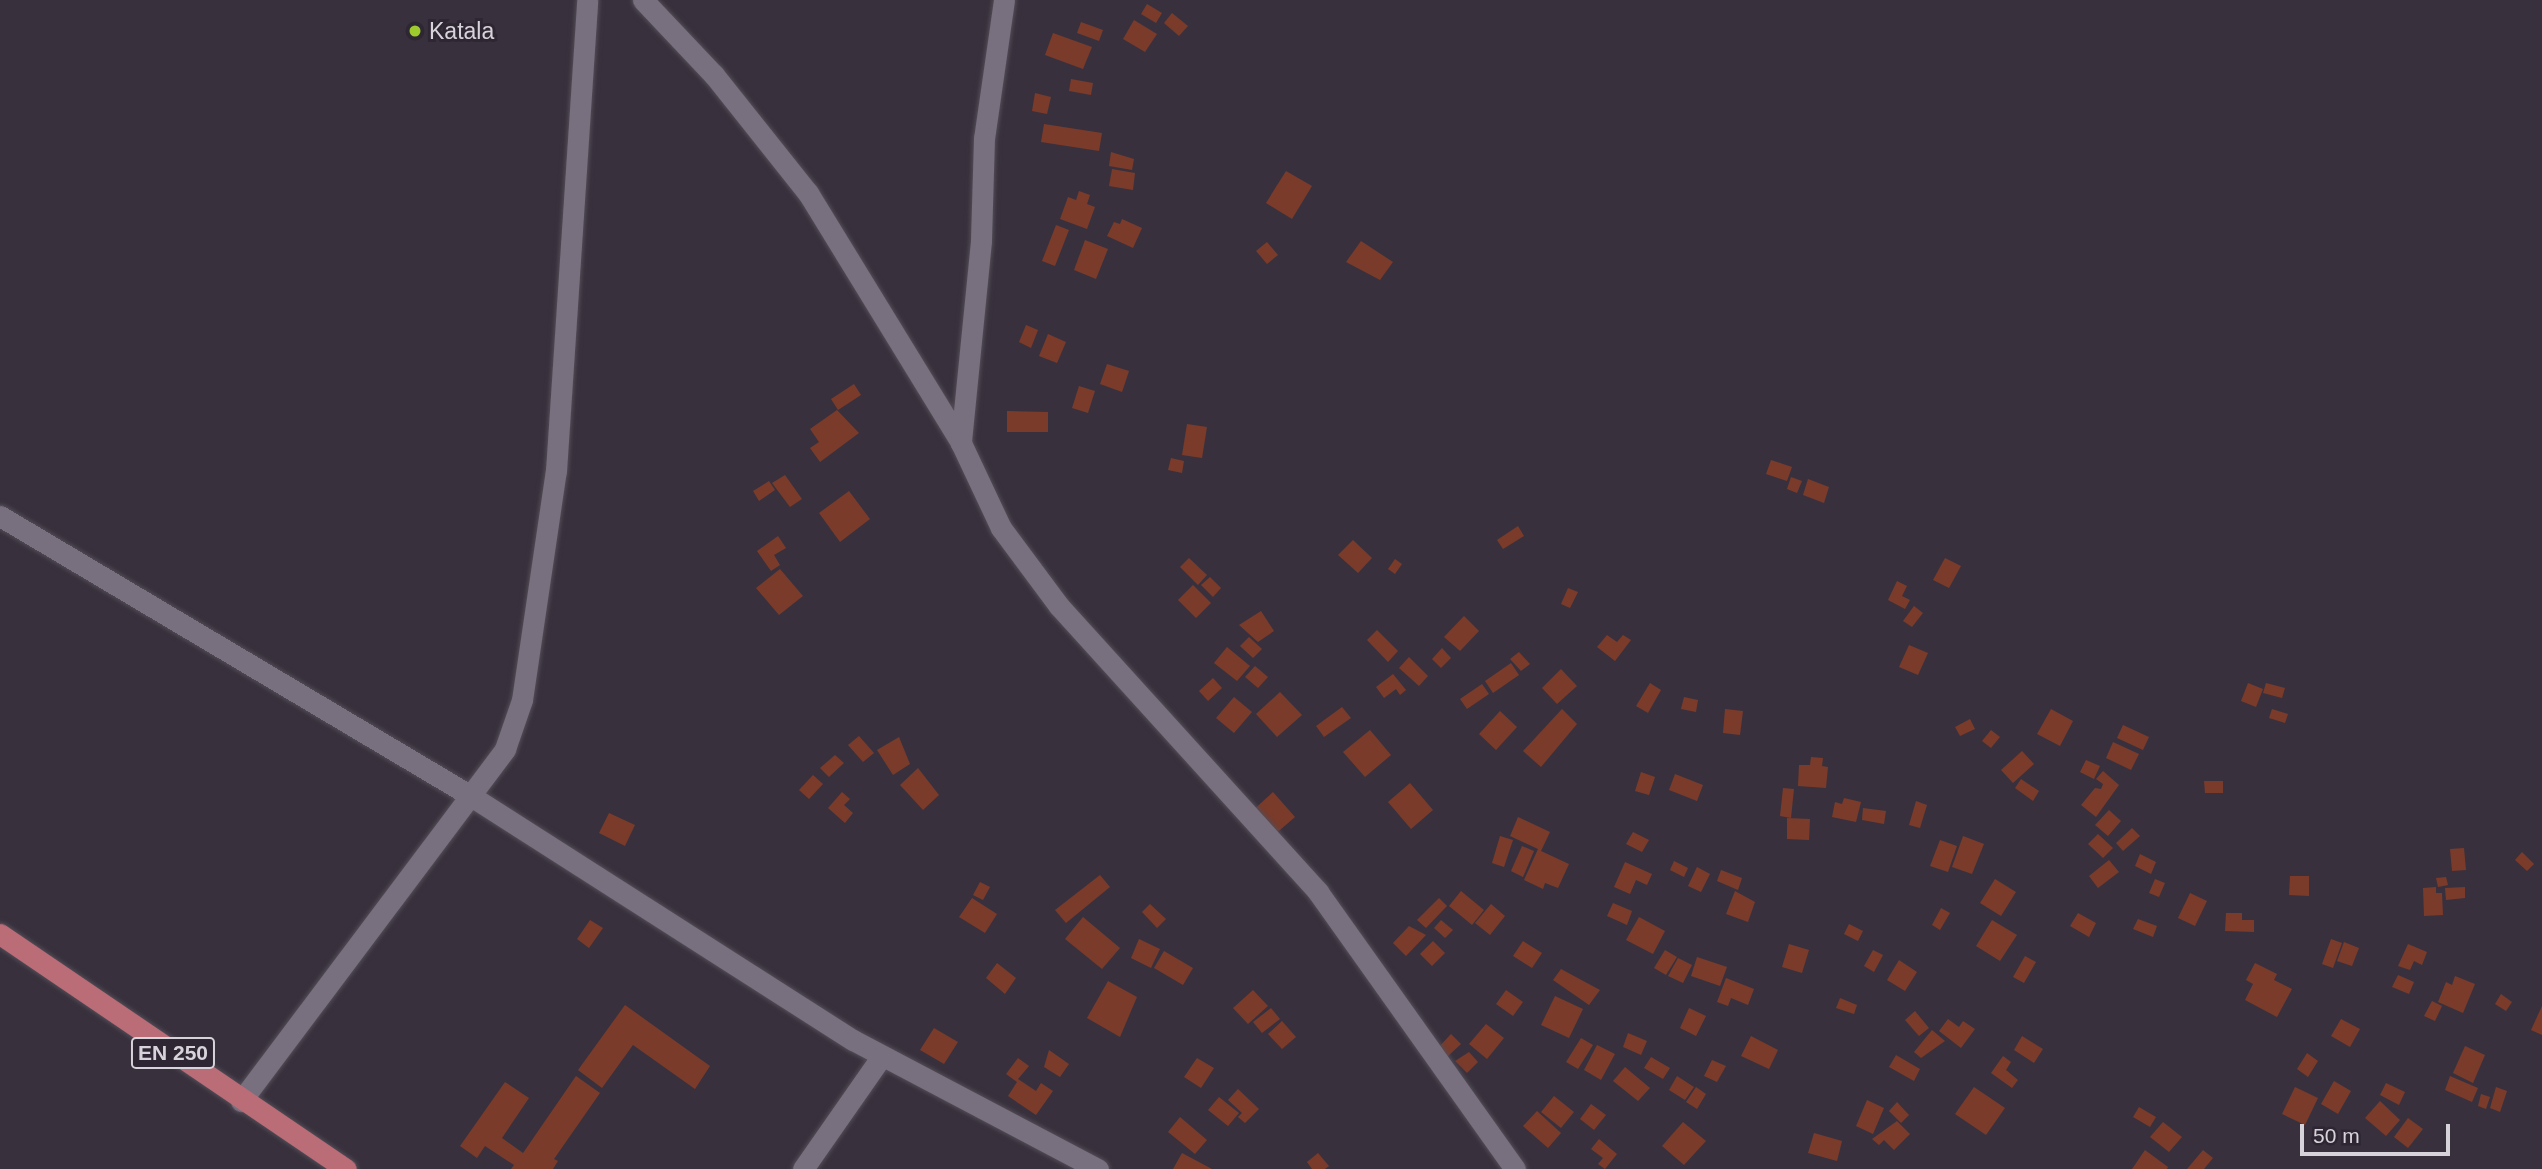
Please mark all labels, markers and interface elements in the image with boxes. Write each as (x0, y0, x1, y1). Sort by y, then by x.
place label: Katala (429, 17, 494, 45)
marker: Katala (407, 23, 423, 39)
road number: EN 250 (129, 1036, 217, 1070)
scale bar (2304, 1110, 2454, 1154)
text: 50 m (2313, 1124, 2360, 1147)

